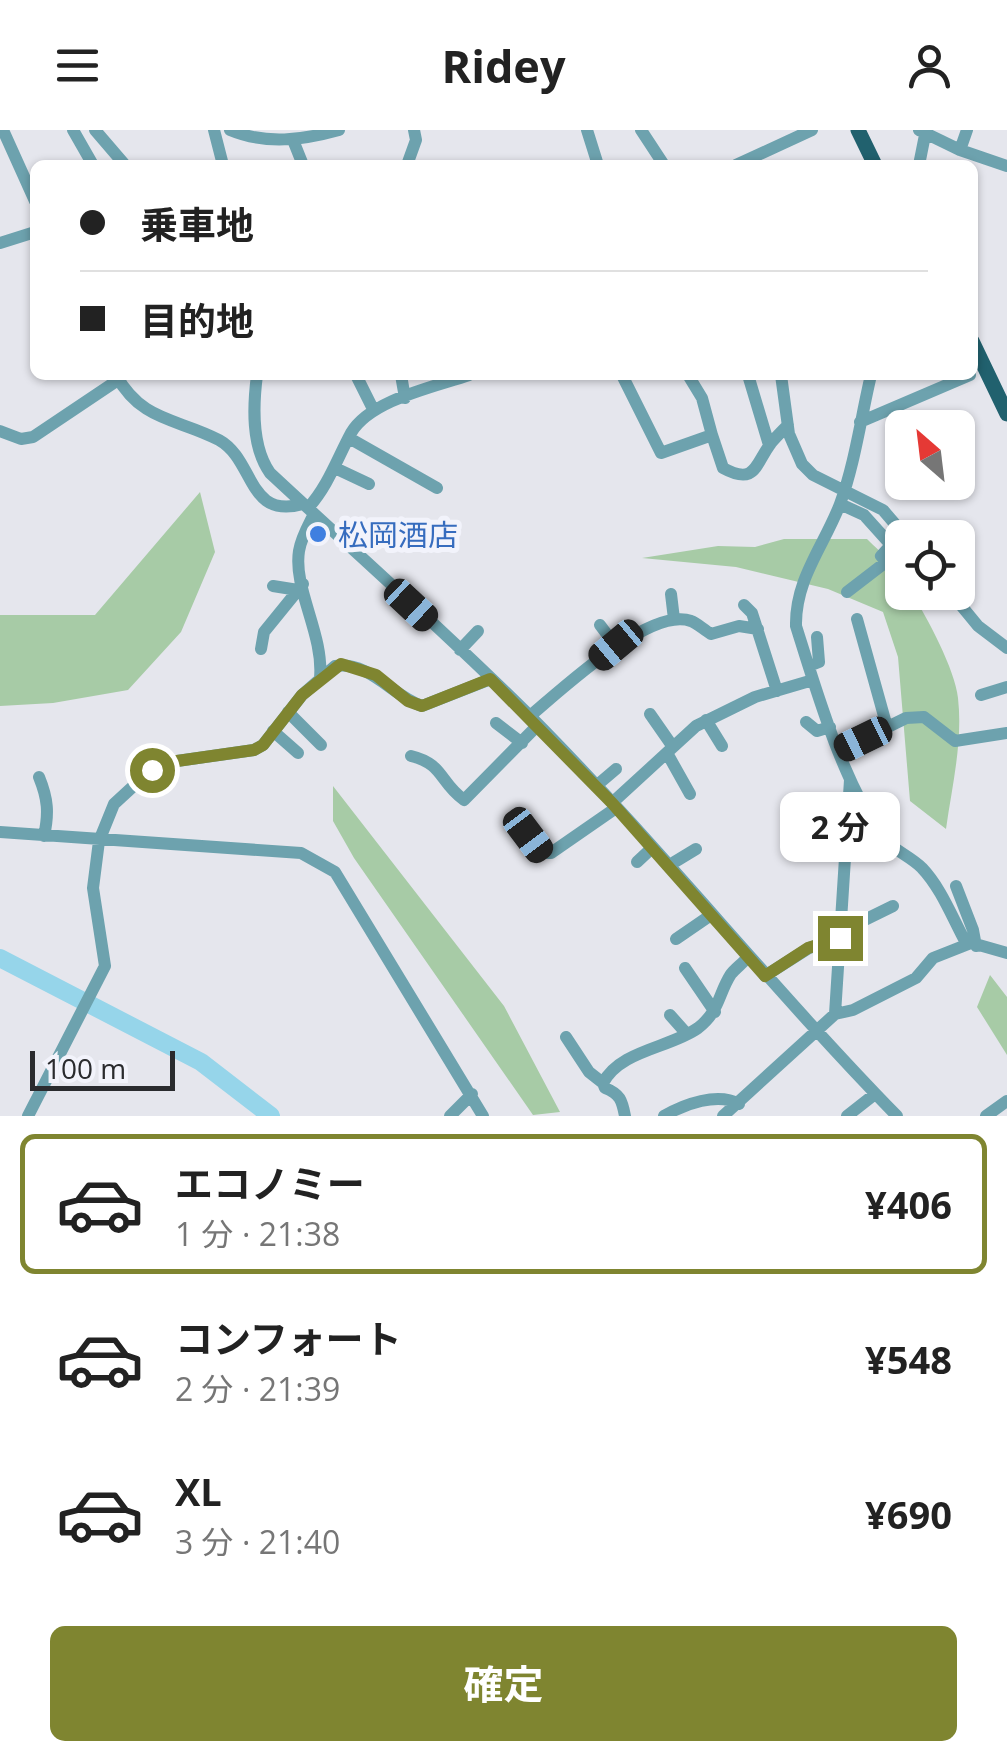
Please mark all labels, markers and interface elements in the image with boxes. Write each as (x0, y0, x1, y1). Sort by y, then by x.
text: Ridey (441, 35, 566, 96)
icon: menu (50, 38, 105, 93)
icon: person (902, 38, 957, 93)
text: 乗車地 (140, 198, 254, 250)
text: 目的地 (140, 294, 254, 346)
north arrow (885, 410, 975, 500)
map controls (885, 410, 975, 610)
place label: 松岡酒店 (338, 514, 458, 555)
button: locate (885, 520, 975, 610)
marker: 松岡酒店 (307, 523, 329, 545)
car (379, 574, 443, 636)
car (583, 614, 649, 676)
car (829, 712, 897, 766)
route start (130, 748, 175, 793)
callout: 2 分 (780, 793, 900, 863)
car (498, 802, 558, 868)
text: 2 分 (811, 805, 869, 848)
route end (818, 916, 863, 961)
scale bar (30, 1046, 175, 1090)
text: 100 m (45, 1049, 126, 1087)
text: エコノミー (175, 1157, 365, 1209)
icon: car (55, 1159, 145, 1249)
text: ¥406 (865, 1178, 952, 1230)
text: 1 分 · 21:38 (175, 1212, 340, 1255)
text: コンフォート (175, 1312, 402, 1364)
icon: car (55, 1314, 145, 1404)
text: ¥548 (865, 1333, 952, 1385)
text: 2 分 · 21:39 (175, 1367, 340, 1410)
text: XL (175, 1465, 222, 1517)
icon: car (55, 1469, 145, 1559)
text: ¥690 (865, 1488, 952, 1540)
text: 3 分 · 21:40 (175, 1520, 340, 1563)
button: 確定 (50, 1626, 957, 1741)

